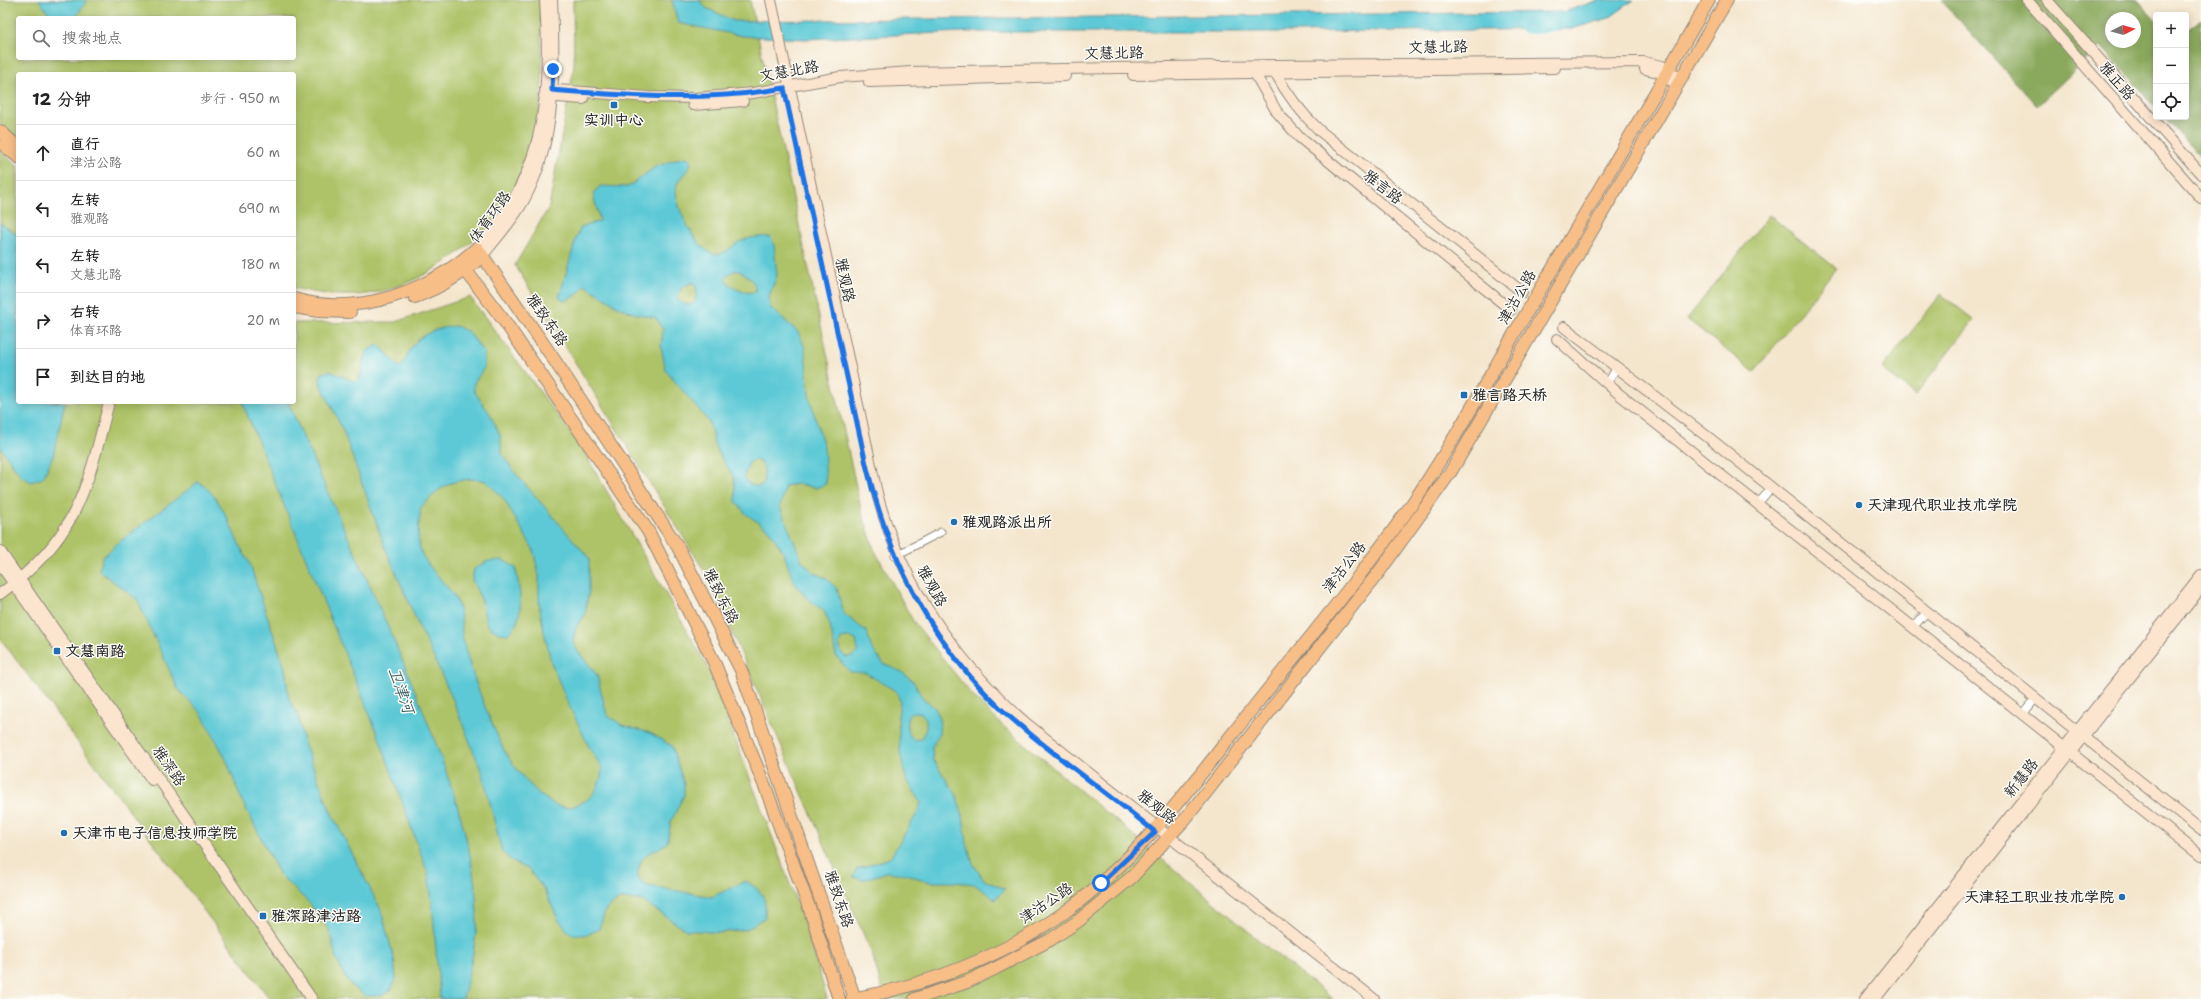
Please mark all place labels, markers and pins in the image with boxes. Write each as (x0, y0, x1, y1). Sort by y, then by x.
marker: 实训中心 (609, 100, 619, 110)
place label: 实训中心 (584, 110, 644, 130)
place label: 雅言路天桥 (1472, 385, 1547, 405)
marker: 雅言路天桥 (1459, 390, 1469, 400)
place label: 天津现代职业技术学院 (1867, 495, 2017, 515)
marker: 天津现代职业技术学院 (1854, 500, 1864, 510)
place label: 雅观路派出所 (962, 512, 1052, 532)
marker: 雅观路派出所 (949, 517, 959, 527)
place label: 文慧南路 (65, 641, 125, 661)
marker: 文慧南路 (52, 646, 62, 656)
place label: 天津市电子信息技师学院 (72, 823, 237, 843)
marker: 天津市电子信息技师学院 (59, 828, 69, 838)
place label: 天津轻工职业技术学院 (1964, 887, 2114, 907)
marker: 天津轻工职业技术学院 (2117, 892, 2127, 902)
place label: 雅深路津沽路 (271, 906, 361, 926)
marker: 雅深路津沽路 (258, 911, 268, 921)

